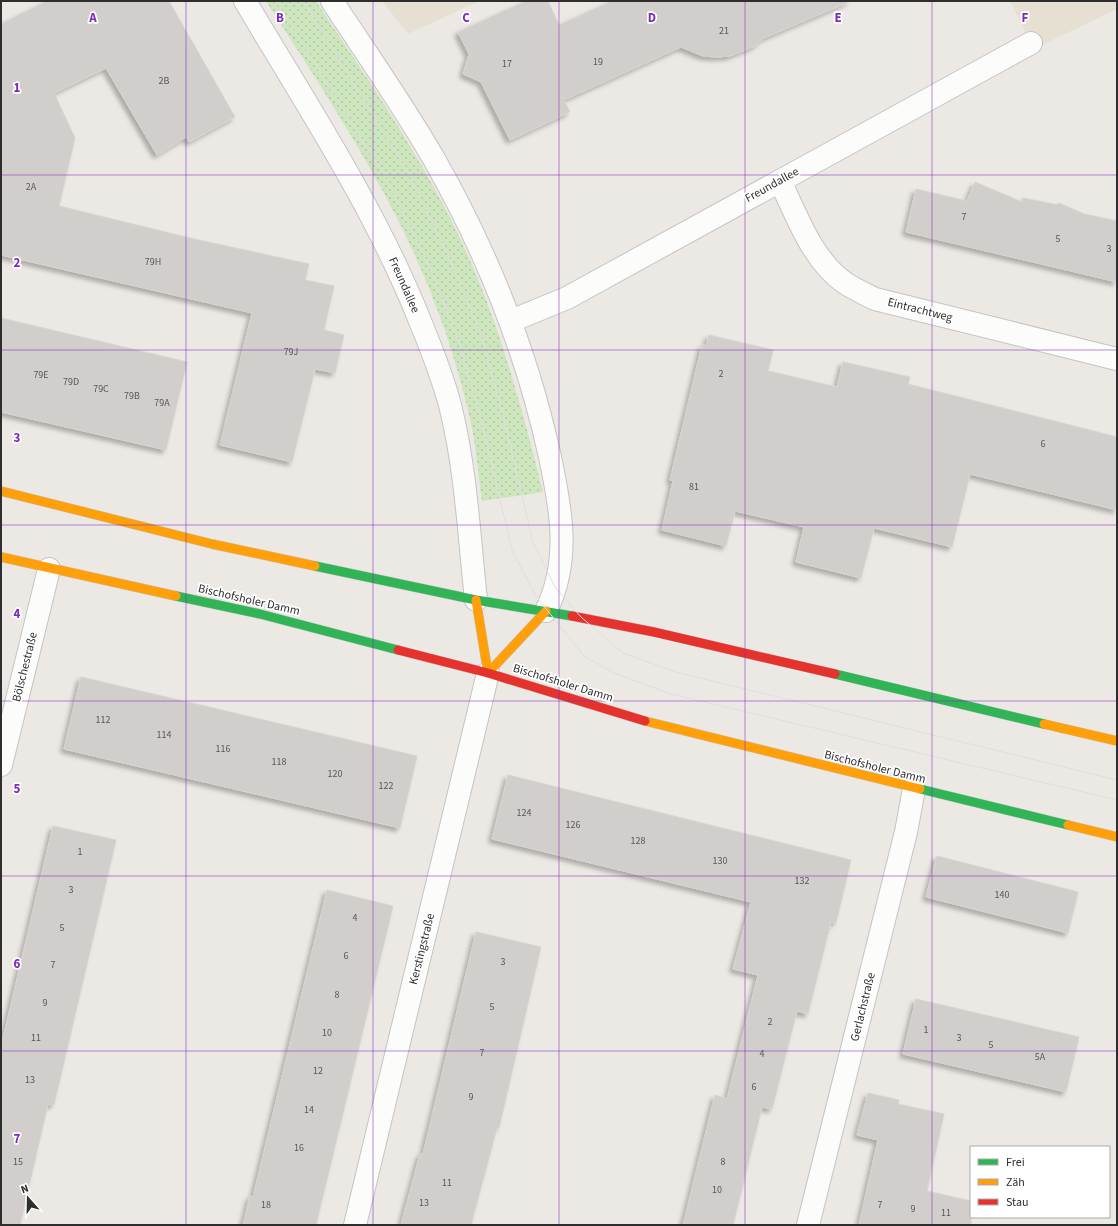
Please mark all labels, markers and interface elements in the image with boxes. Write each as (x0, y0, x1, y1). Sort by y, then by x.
text: A (88, 9, 97, 27)
text: B (276, 9, 284, 27)
text: C (462, 9, 470, 27)
text: D (648, 9, 656, 27)
text: E (834, 9, 842, 27)
text: F (1022, 9, 1029, 27)
house number: 21 (719, 24, 729, 38)
house number: 19 (593, 55, 603, 69)
house number: 17 (502, 57, 512, 71)
house number: 2B (159, 74, 170, 88)
text: 1 (14, 79, 21, 97)
street label: Freundallee (742, 163, 802, 207)
house number: 2A (26, 180, 37, 194)
house number: 7 (962, 210, 967, 224)
house number: 5 (1056, 232, 1061, 246)
house number: 3 (1107, 242, 1112, 256)
text: 2 (14, 254, 21, 272)
street label: Freundallee (384, 254, 424, 316)
house number: 79H (145, 255, 161, 269)
street label: Eintrachtweg (886, 294, 954, 326)
house number: 79J (284, 345, 298, 359)
house number: 2 (719, 367, 724, 381)
house number: 79E (33, 368, 49, 382)
house number: 79D (63, 375, 79, 389)
house number: 79C (93, 382, 109, 396)
house number: 79B (124, 389, 140, 403)
house number: 79A (154, 396, 170, 410)
text: 3 (14, 429, 21, 447)
house number: 6 (1041, 437, 1046, 451)
house number: 81 (689, 480, 699, 494)
street label: Bischofsholer Damm (196, 580, 302, 620)
text: 4 (14, 605, 21, 623)
street label: Bölschestraße (8, 630, 42, 704)
street label: Bischofsholer Damm (511, 660, 615, 706)
house number: 112 (96, 713, 110, 727)
house number: 114 (157, 728, 171, 742)
house number: 116 (216, 742, 230, 756)
street label: Bischofsholer Damm (823, 746, 928, 788)
house number: 118 (272, 755, 286, 769)
house number: 120 (328, 767, 342, 781)
house number: 122 (379, 779, 393, 793)
text: 5 (14, 780, 21, 798)
house number: 124 (517, 806, 531, 820)
house number: 126 (566, 818, 580, 832)
house number: 128 (631, 834, 645, 848)
house number: 1 (78, 845, 83, 859)
house number: 130 (713, 854, 727, 868)
house number: 132 (795, 874, 809, 888)
house number: 3 (69, 883, 74, 897)
house number: 140 (995, 888, 1009, 902)
house number: 4 (353, 911, 358, 925)
street label: Kerstingstraße (405, 911, 439, 986)
house number: 5 (60, 921, 65, 935)
house number: 6 (344, 949, 349, 963)
text: 6 (14, 955, 21, 973)
house number: 3 (501, 955, 506, 969)
house number: 7 (51, 958, 56, 972)
street label: Gerlachstraße (846, 971, 880, 1043)
house number: 8 (335, 988, 340, 1002)
house number: 9 (43, 996, 48, 1010)
house number: 5 (490, 1000, 495, 1014)
house number: 2 (768, 1015, 773, 1029)
house number: 1 (924, 1023, 929, 1037)
house number: 10 (322, 1026, 332, 1040)
house number: 11 (31, 1031, 41, 1045)
house number: 3 (957, 1031, 962, 1045)
house number: 5 (989, 1038, 994, 1052)
house number: 7 (480, 1046, 485, 1060)
house number: 4 (760, 1047, 765, 1061)
house number: 5A (1035, 1050, 1046, 1064)
house number: 12 (313, 1064, 323, 1078)
house number: 13 (25, 1073, 35, 1087)
house number: 6 (752, 1080, 757, 1094)
house number: 9 (469, 1090, 474, 1104)
house number: 14 (304, 1103, 314, 1117)
text: 7 (14, 1130, 21, 1148)
house number: 16 (294, 1141, 304, 1155)
legend (970, 1146, 1110, 1218)
text: Frei (1006, 1154, 1025, 1171)
house number: 15 (13, 1155, 23, 1169)
house number: 8 (721, 1155, 726, 1169)
text: Zäh (1006, 1174, 1025, 1191)
house number: 11 (442, 1176, 452, 1190)
north arrow (8, 1178, 48, 1218)
text: N (19, 1181, 31, 1197)
house number: 10 (712, 1183, 722, 1197)
text: Stau (1006, 1194, 1029, 1211)
house number: 13 (419, 1196, 429, 1210)
house number: 18 (261, 1198, 271, 1212)
house number: 7 (878, 1198, 883, 1212)
house number: 9 (911, 1202, 916, 1216)
house number: 11 (941, 1206, 951, 1220)

